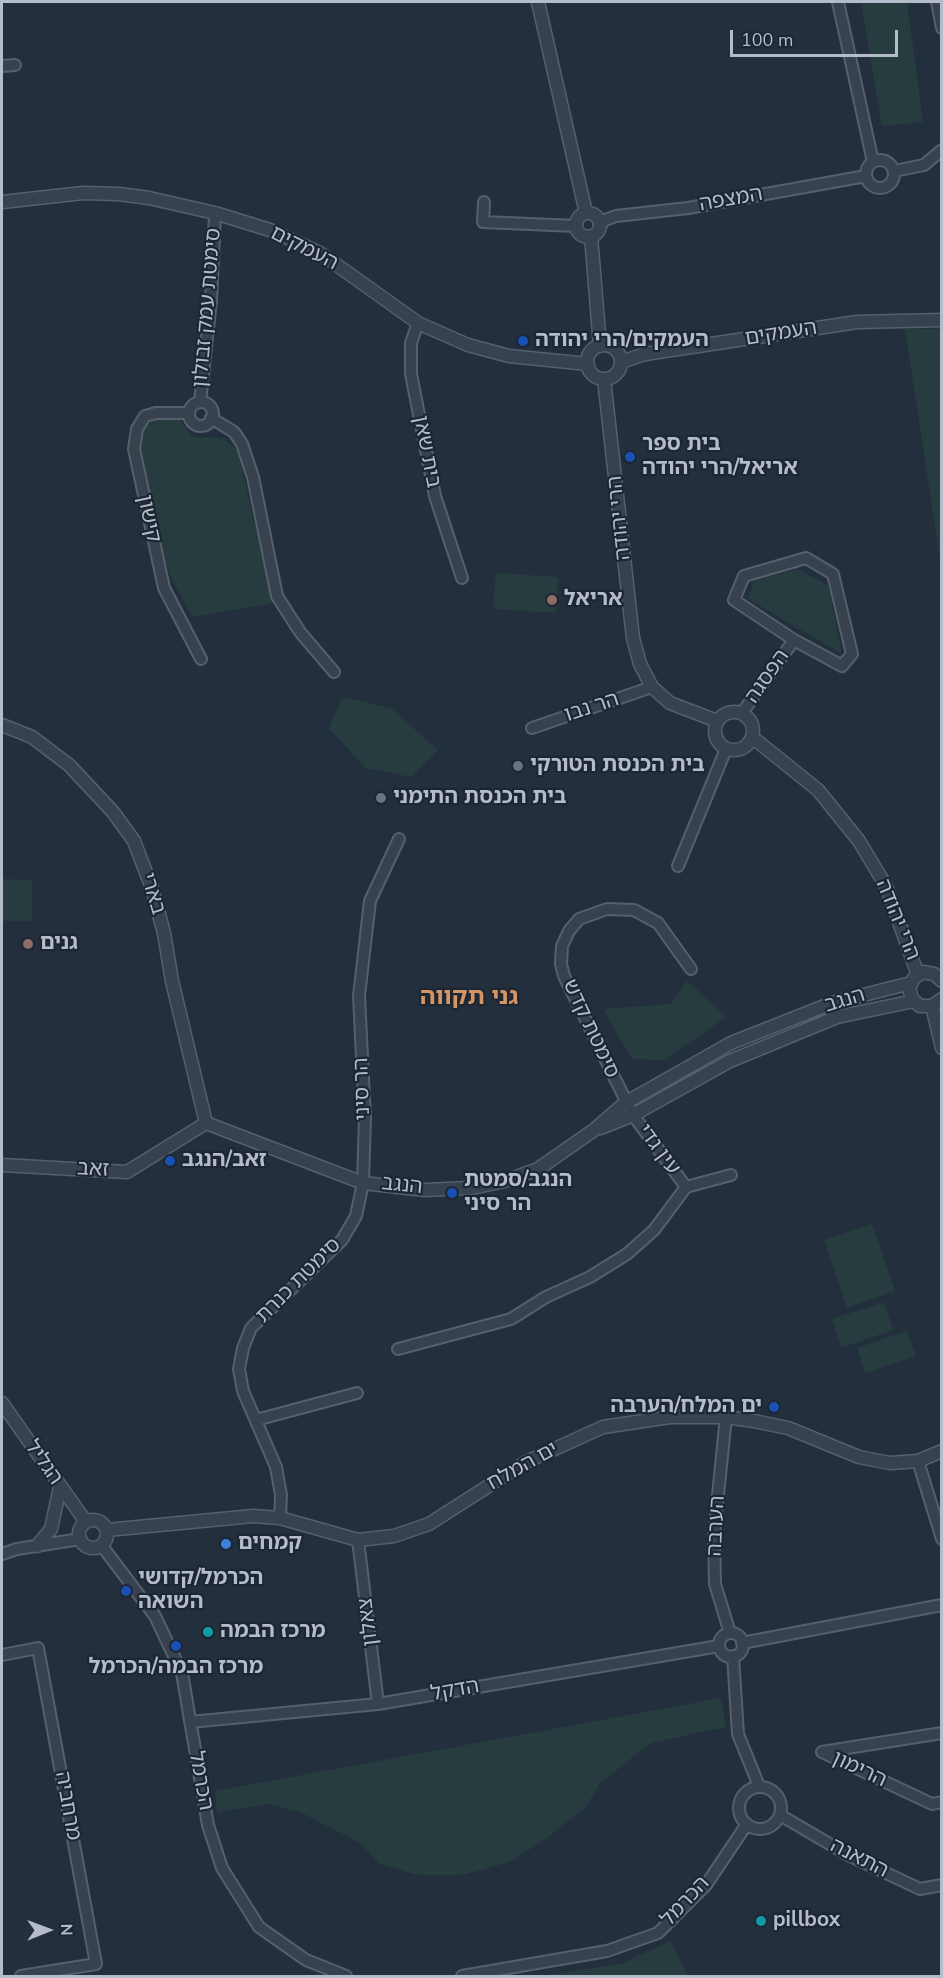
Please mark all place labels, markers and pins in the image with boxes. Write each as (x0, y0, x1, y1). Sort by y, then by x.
place label: העמקים/הרי יהודה (535, 328, 709, 354)
marker: העמקים/הרי יהודה (516, 334, 530, 348)
place label: בית ספר אריאל/הרי יהודה (642, 432, 798, 482)
marker: בית ספר אריאל/הרי יהודה (623, 450, 637, 464)
place label: אריאל (564, 587, 622, 613)
marker: אריאל (545, 593, 559, 607)
place label: בית הכנסת הטורקי (530, 753, 705, 779)
marker: בית הכנסת הטורקי (511, 759, 525, 773)
place label: בית הכנסת התימני (393, 785, 566, 811)
marker: בית הכנסת התימני (374, 791, 388, 805)
place label: גנים (40, 931, 78, 957)
marker: גנים (21, 937, 35, 951)
place label: זאב/הנגב (182, 1148, 267, 1174)
marker: זאב/הנגב (163, 1154, 177, 1168)
place label: הנגב/סמטת הר סיני (464, 1168, 572, 1218)
marker: הנגב/סמטת הר סיני (445, 1186, 459, 1200)
place label: ים המלח/הערבה (610, 1394, 762, 1420)
marker: ים המלח/הערבה (767, 1400, 781, 1414)
place label: קמחים (238, 1531, 302, 1557)
marker: קמחים (219, 1537, 233, 1551)
place label: הכרמל/קדושי השואה (138, 1566, 263, 1616)
marker: הכרמל/קדושי השואה (119, 1584, 133, 1598)
place label: מרכז הבמה (220, 1619, 325, 1645)
marker: מרכז הבמה (201, 1625, 215, 1639)
marker: מרכז הבמה/הכרמל (169, 1639, 183, 1653)
place label: מרכז הבמה/הכרמל (89, 1655, 263, 1681)
place label: pillbox (773, 1908, 840, 1934)
marker: pillbox (754, 1914, 768, 1928)

